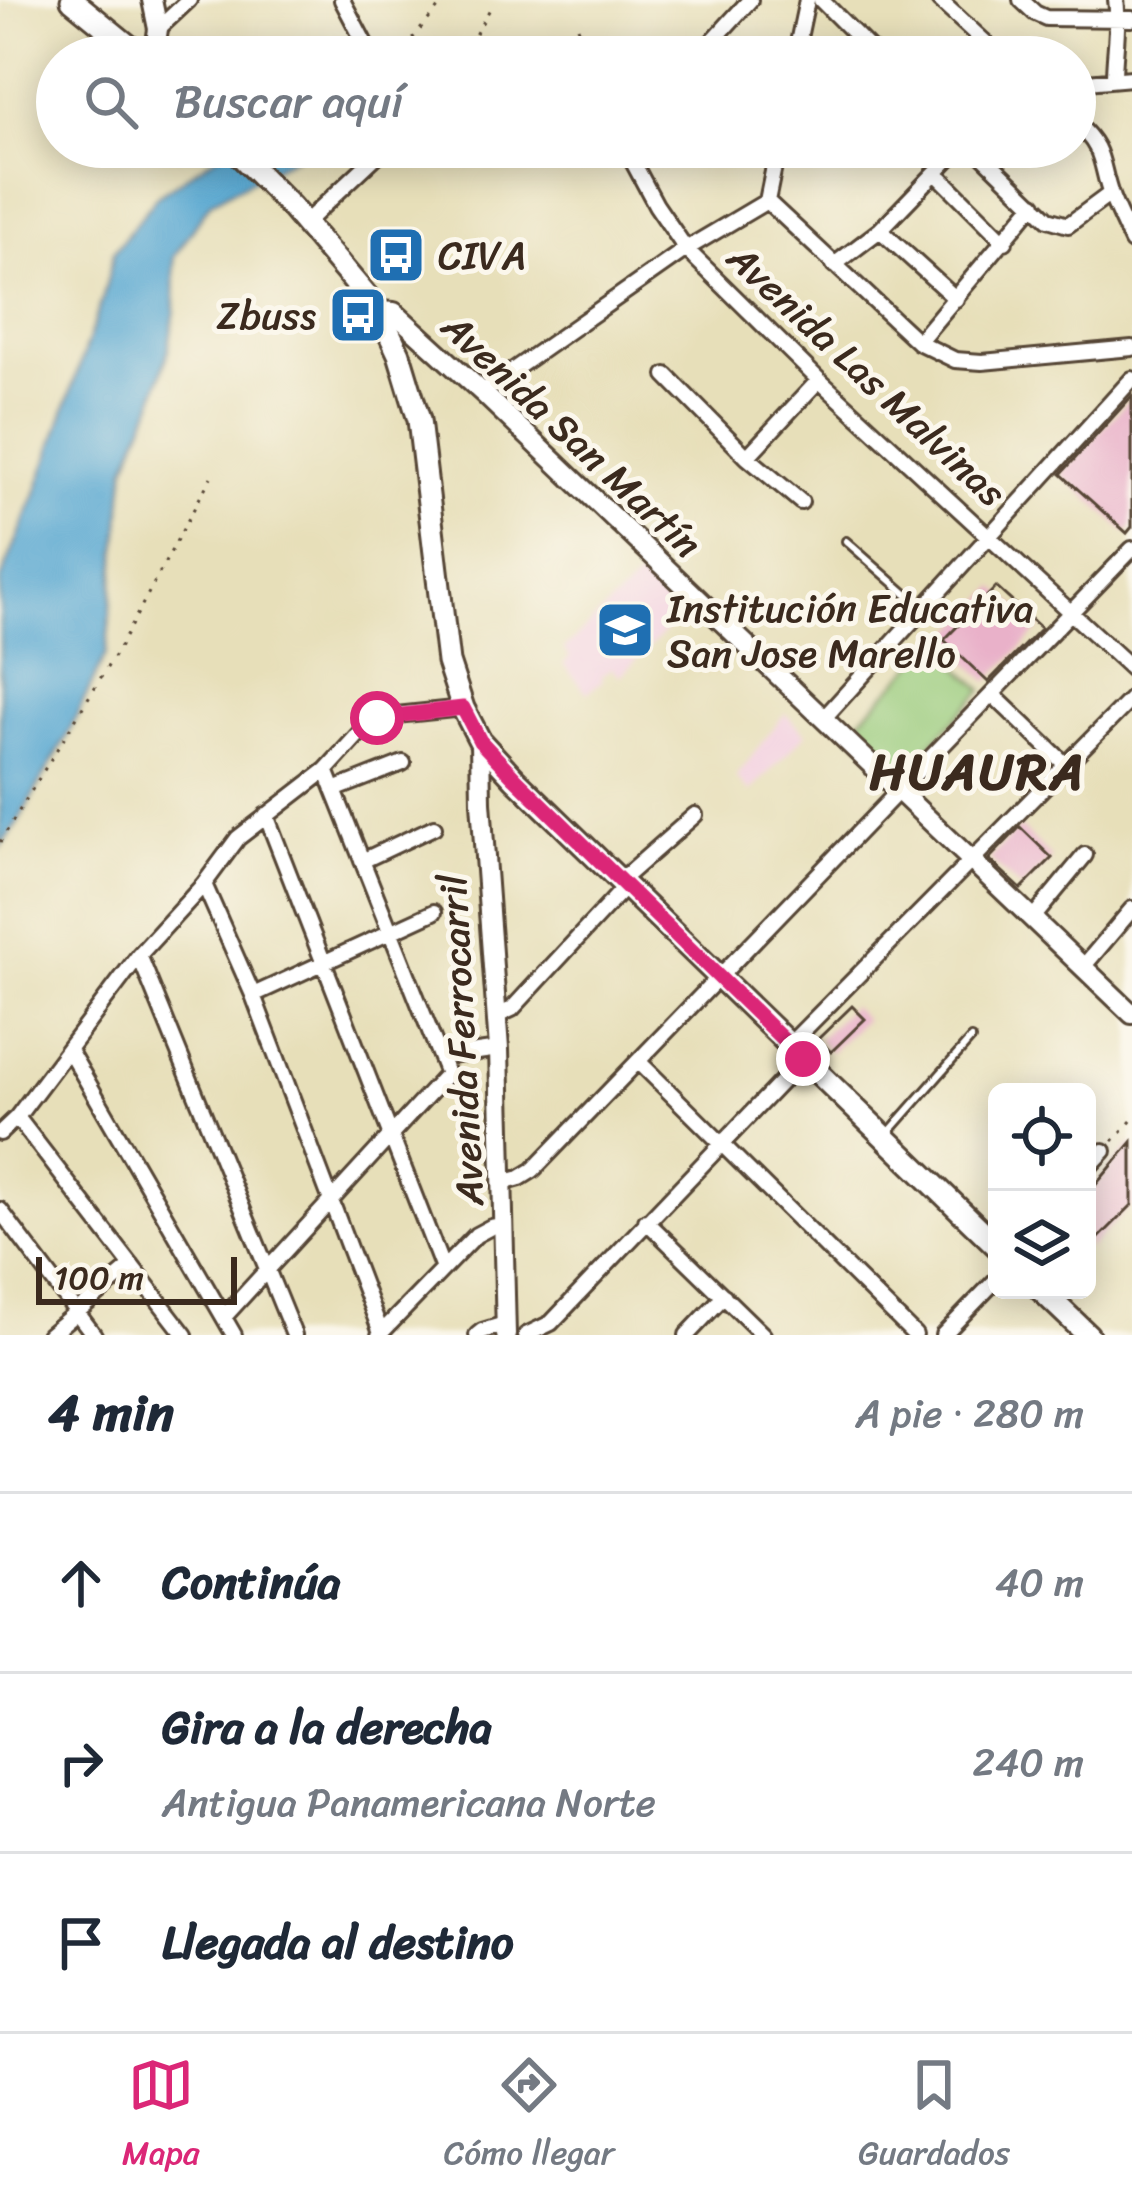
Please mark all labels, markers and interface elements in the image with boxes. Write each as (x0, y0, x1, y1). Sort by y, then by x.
search box (36, 36, 1096, 168)
text: Buscar aquí (174, 62, 403, 142)
icon: search (78, 69, 144, 135)
place label: CIVA (438, 221, 526, 290)
bus stop icon: CIVA (365, 224, 427, 286)
street label: Avenida Las Malvinas (710, 225, 1023, 524)
place label: Zbuss (217, 281, 316, 350)
bus stop icon: Zbuss (327, 284, 389, 346)
street label: Avenida San Martín (424, 294, 719, 575)
place label: Institución Educativa San Jose Marello (666, 574, 1034, 688)
school or university icon: Institución Educativa San Jose Marello (594, 599, 656, 661)
route start (350, 691, 404, 745)
district label: HUAURA (870, 727, 1086, 817)
street label: Avenida Ferrocarril (418, 872, 504, 1208)
route end (776, 1032, 830, 1086)
map controls (988, 1083, 1096, 1299)
button: locate (988, 1083, 1096, 1191)
button: layers (988, 1191, 1096, 1299)
text: 100 m (54, 1249, 144, 1307)
scale bar (36, 1251, 237, 1304)
text: 4 min (48, 1368, 174, 1458)
text: A pie · 280 m (855, 1379, 1084, 1448)
text: Continúa (162, 1543, 340, 1623)
text: 40 m (995, 1548, 1084, 1617)
icon: ahead (48, 1550, 114, 1616)
text: Gira a la derecha (162, 1688, 492, 1768)
text: 240 m (972, 1728, 1084, 1797)
icon: right (48, 1730, 114, 1796)
text: Antigua Panamericana Norte (162, 1768, 656, 1837)
text: Llegada al destino (162, 1903, 514, 1983)
icon: arrive (48, 1910, 114, 1976)
tab: Mapa (122, 2052, 200, 2182)
tab: Cómo llegar (444, 2052, 614, 2182)
tab: Guardados (858, 2052, 1010, 2182)

